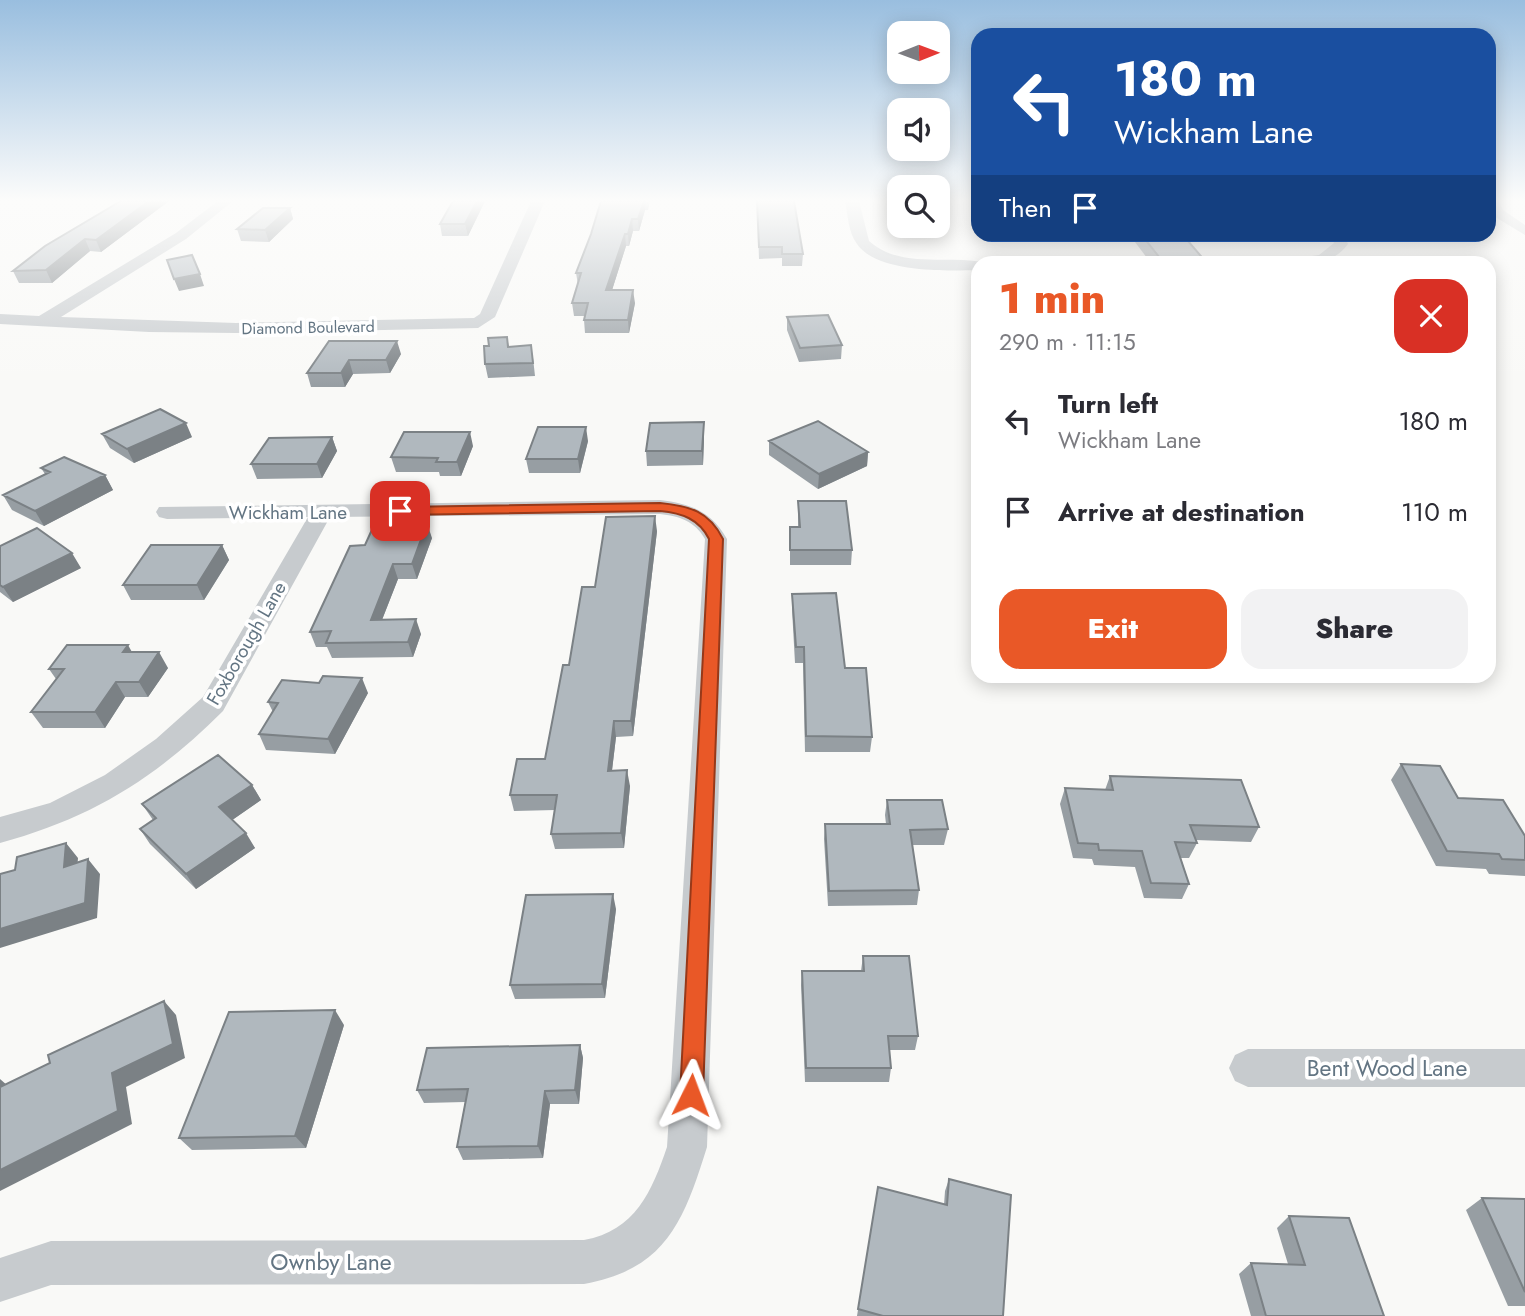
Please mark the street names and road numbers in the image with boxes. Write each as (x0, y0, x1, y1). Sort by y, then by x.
street label: Diamond Boulevard (241, 315, 375, 340)
street label: Wickham Lane (229, 499, 347, 526)
street label: Foxborough Lane (200, 576, 293, 710)
street label: Bent Wood Lane (1307, 1051, 1467, 1085)
street label: Ownby Lane (270, 1245, 392, 1279)

